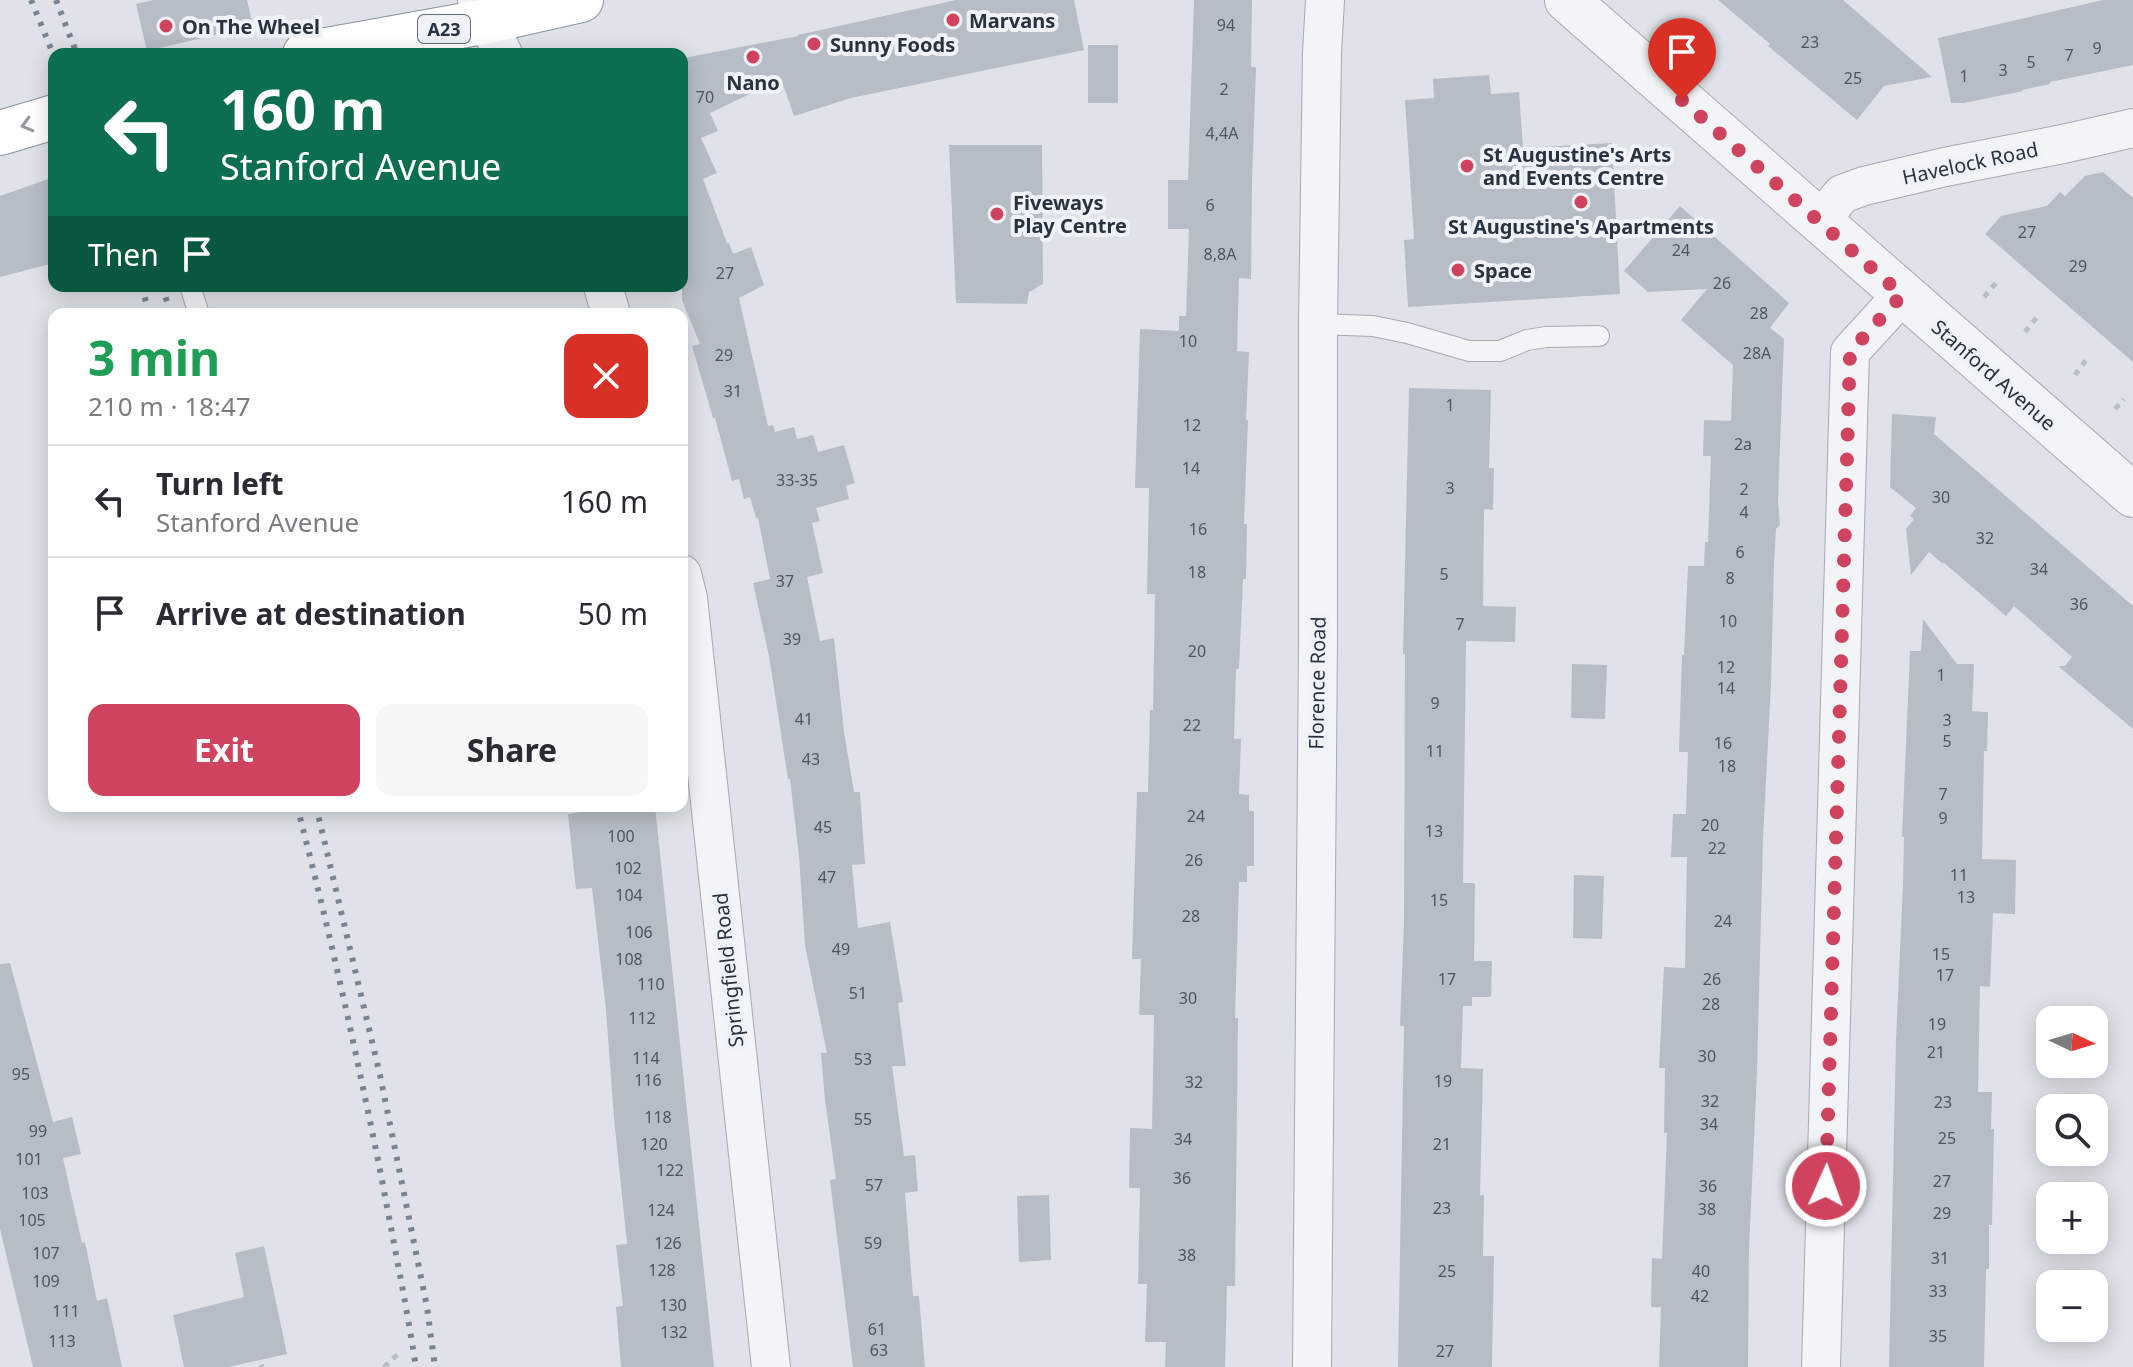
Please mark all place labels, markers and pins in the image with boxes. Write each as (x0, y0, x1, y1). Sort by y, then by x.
place label: Marvans (969, 7, 1055, 34)
marker: Marvans (944, 11, 962, 29)
place label: On The Wheel (182, 13, 320, 40)
marker: On The Wheel (157, 17, 175, 35)
pin (1648, 18, 1716, 100)
place label: Sunny Foods (830, 31, 955, 58)
marker: Sunny Foods (805, 35, 823, 53)
marker: Nano (744, 48, 762, 66)
place label: Nano (726, 69, 780, 96)
place label: St Augustine's Arts and Events Centre (1483, 141, 1671, 191)
marker: St Augustine's Arts and Events Centre (1458, 157, 1476, 175)
place label: Fiveways Play Centre (1013, 189, 1127, 239)
marker: St Augustine's Apartments (1572, 193, 1590, 211)
marker: Fiveways Play Centre (988, 205, 1006, 223)
place label: St Augustine's Apartments (1448, 213, 1714, 240)
place label: Space (1474, 257, 1532, 284)
marker: Space (1449, 261, 1467, 279)

